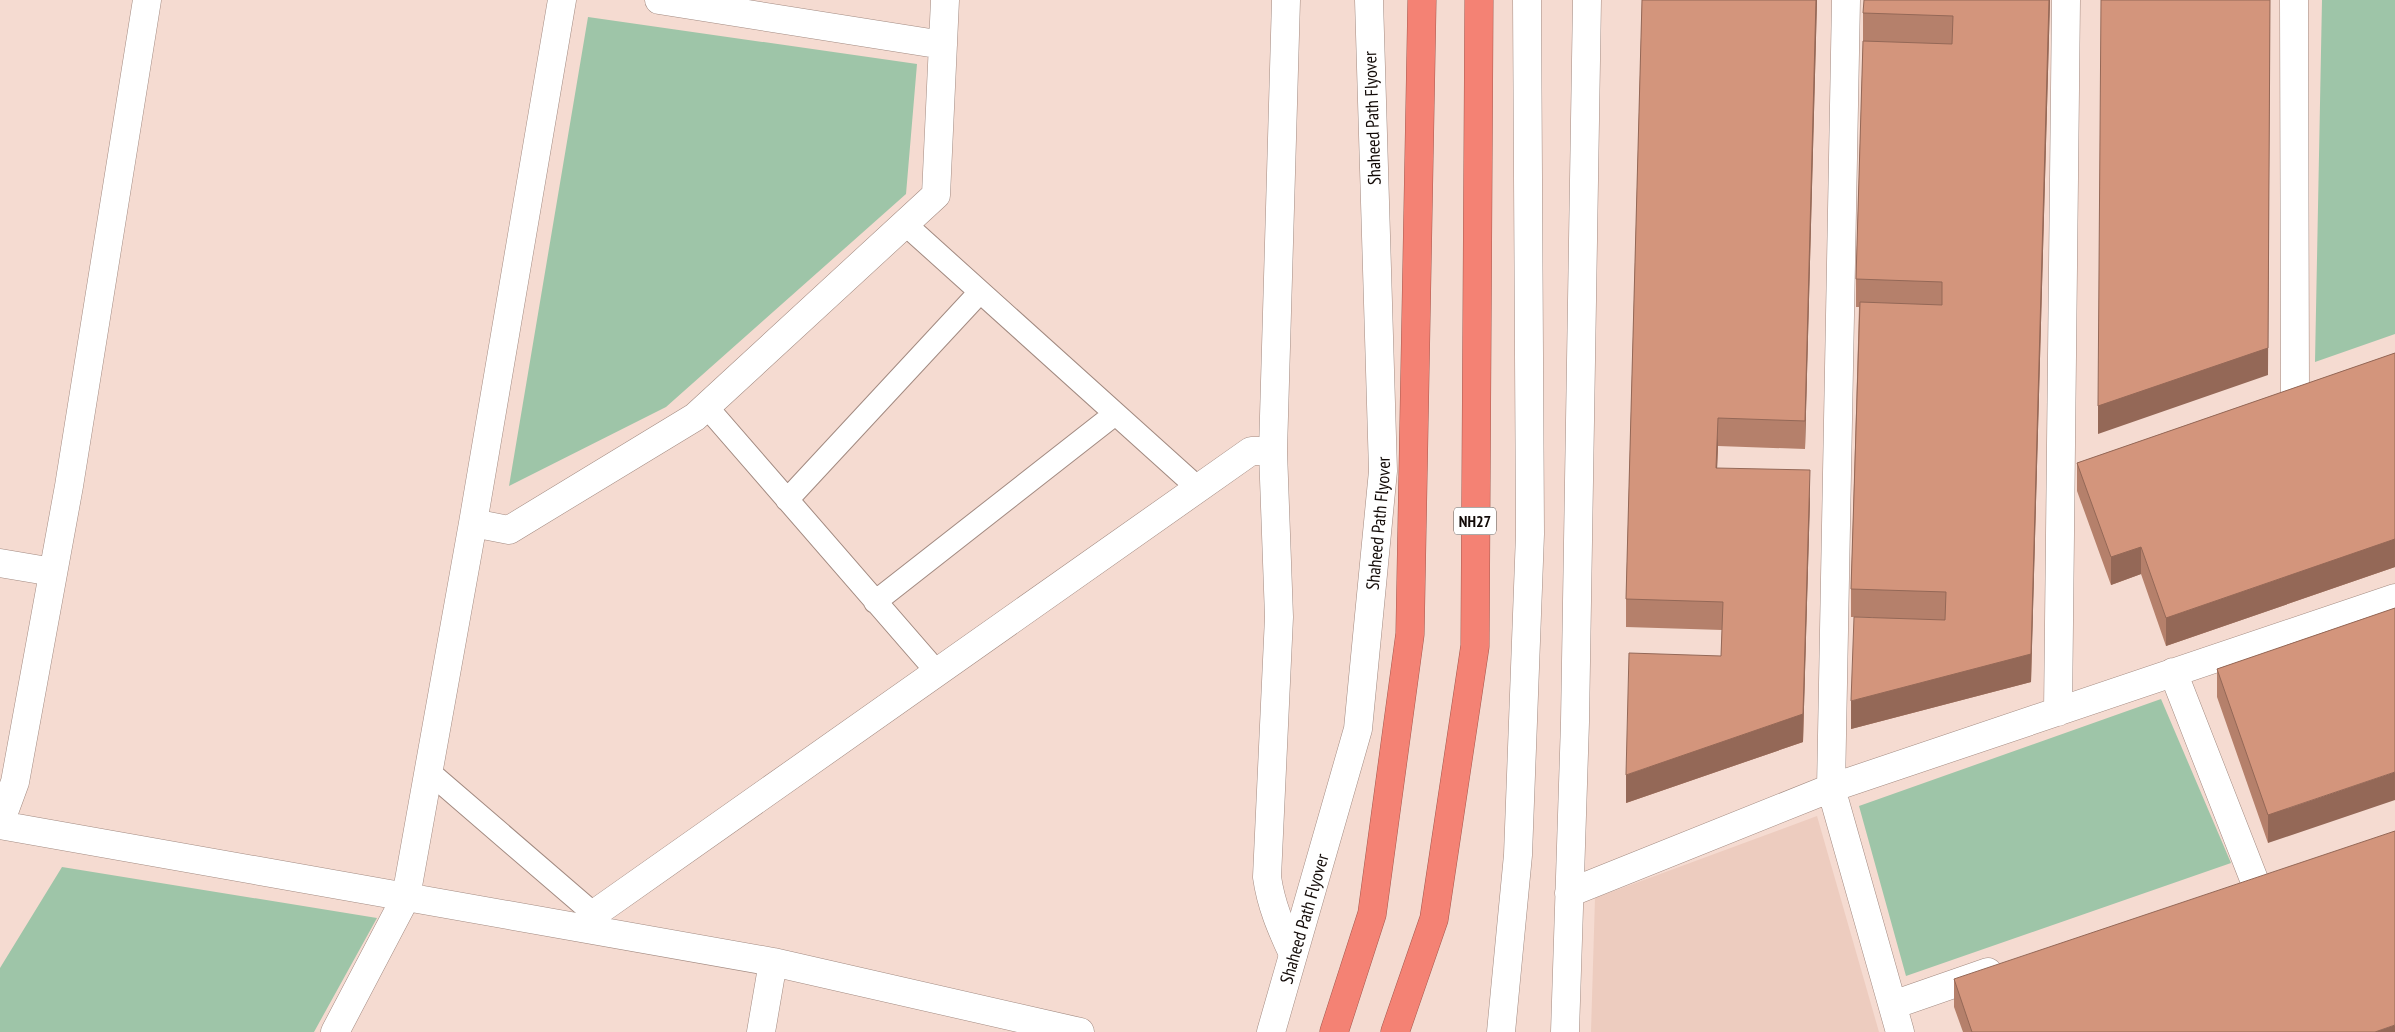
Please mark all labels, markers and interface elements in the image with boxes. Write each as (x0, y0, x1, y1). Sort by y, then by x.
street label: Shaheed Path Flyover (1358, 51, 1386, 185)
street label: Shaheed Path Flyover (1360, 456, 1395, 591)
road number: NH27 (1454, 508, 1496, 534)
street label: Shaheed Path Flyover (1274, 851, 1333, 986)

